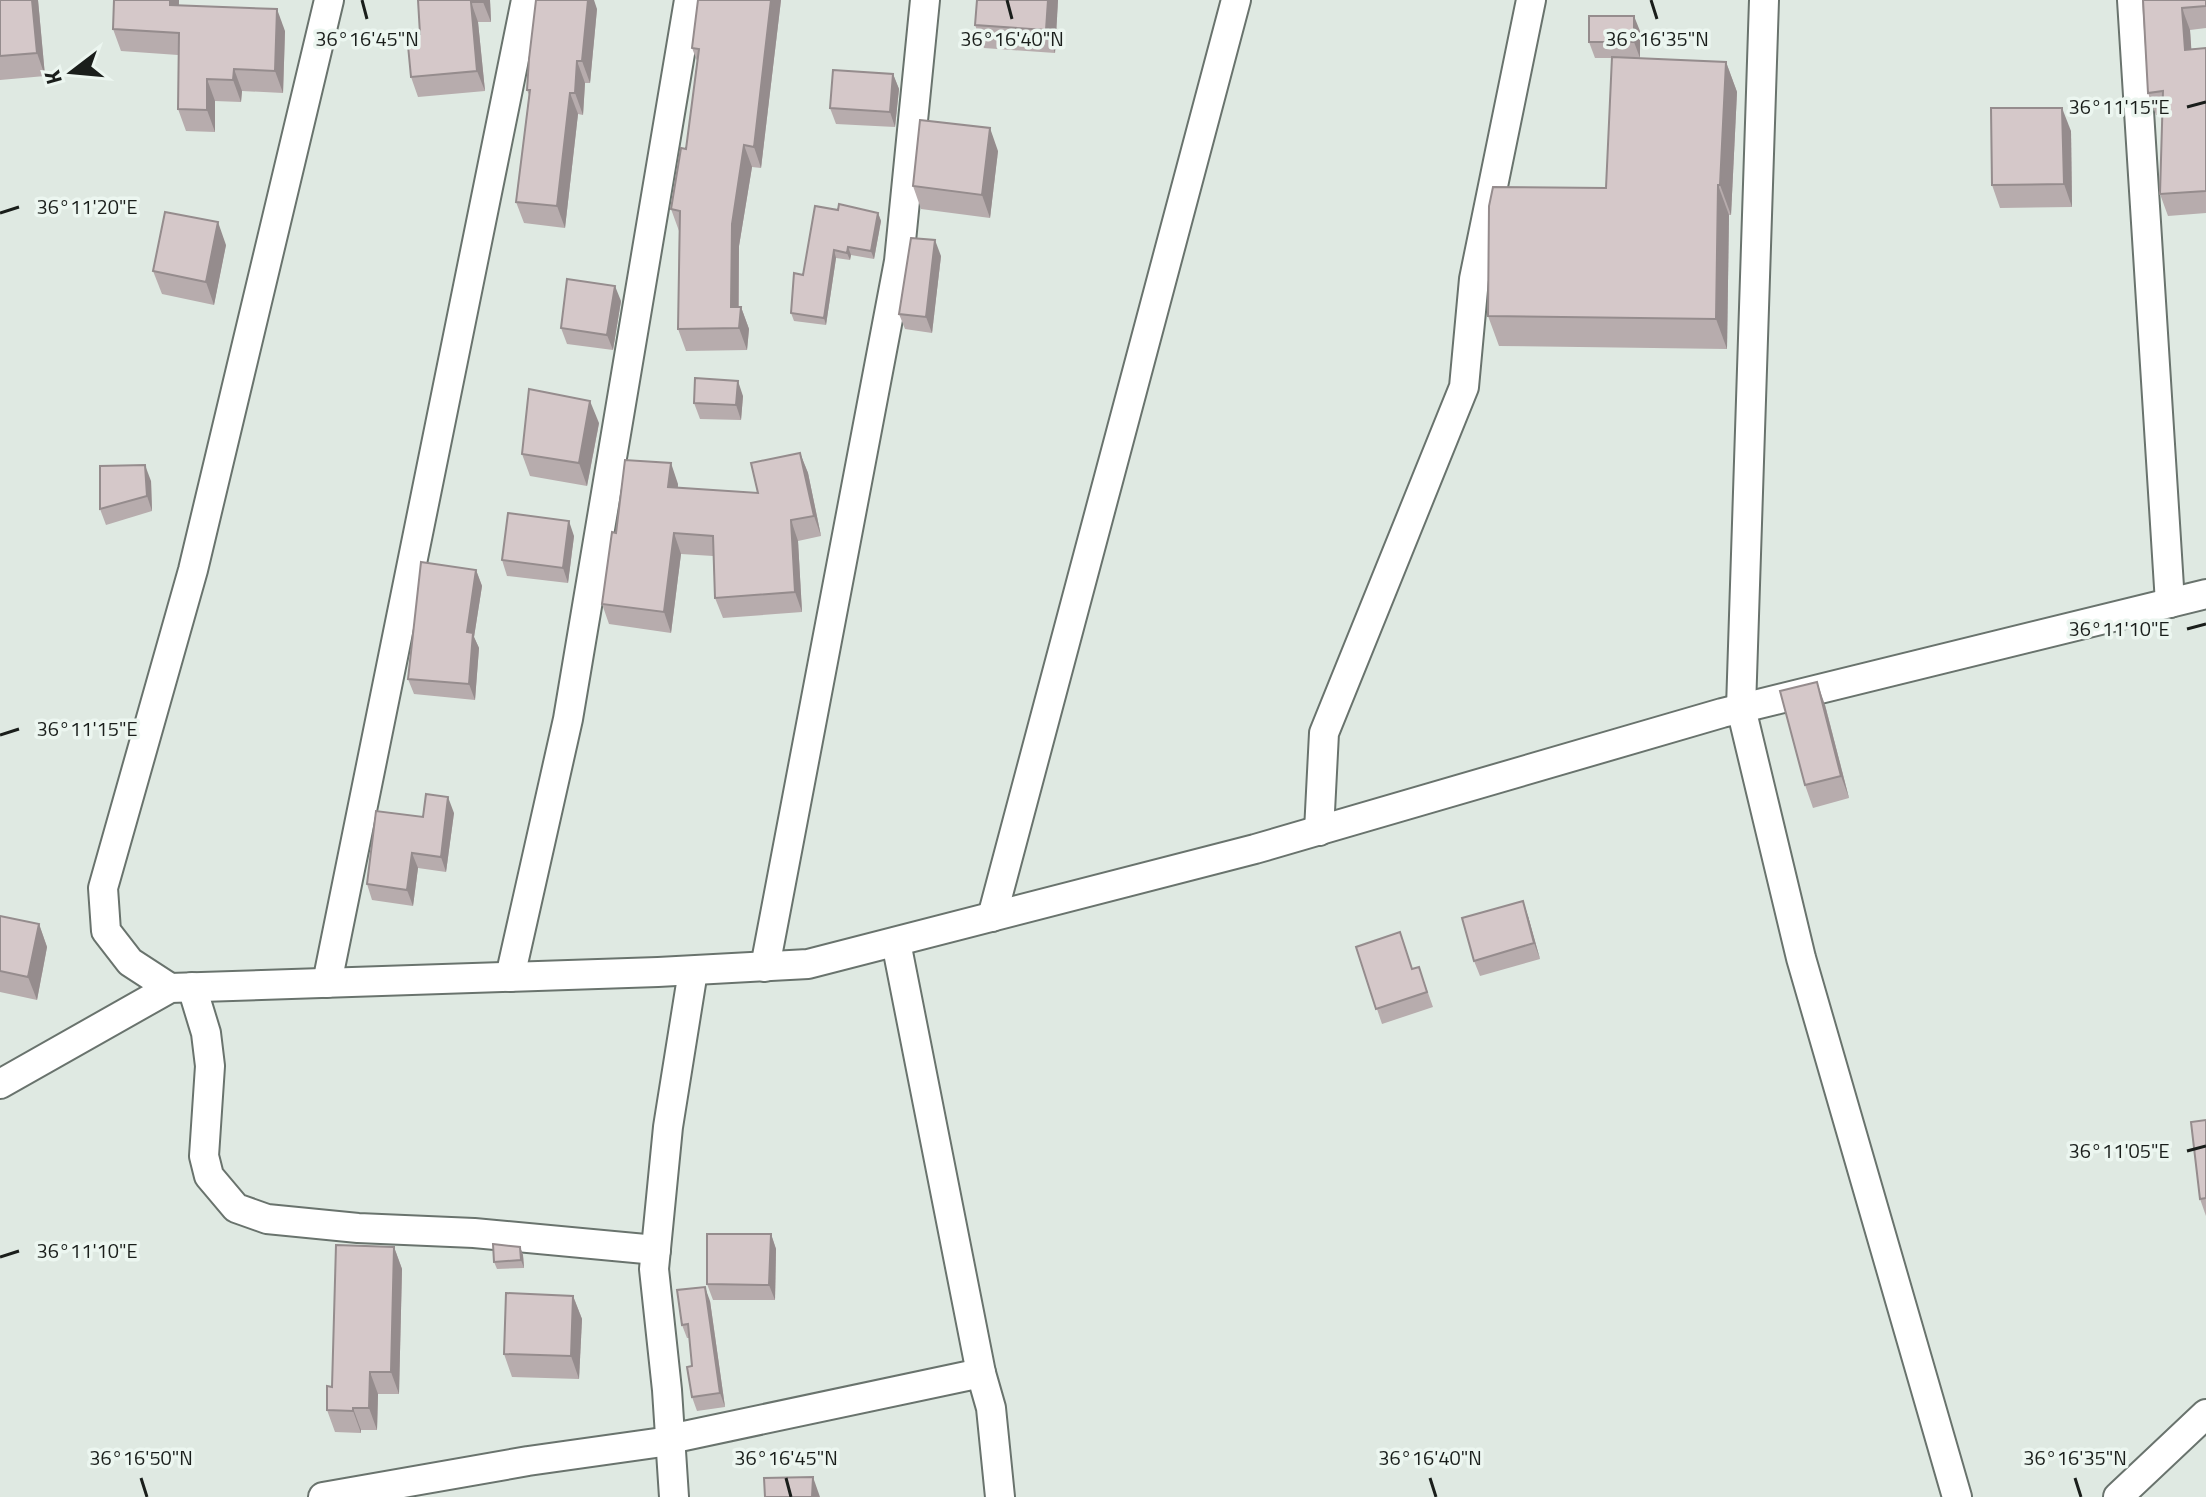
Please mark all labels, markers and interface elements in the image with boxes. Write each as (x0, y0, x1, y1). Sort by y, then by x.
text: 36°16'45"N (315, 23, 419, 54)
text: 36°16'40"N (960, 23, 1064, 54)
text: 36°16'35"N (1605, 23, 1709, 54)
north arrow (32, 32, 112, 112)
text: K (35, 67, 71, 88)
text: 36°11'15"E (2068, 91, 2170, 122)
text: 36°11'20"E (36, 191, 138, 222)
text: 36°11'10"E (2068, 613, 2170, 644)
text: 36°11'15"E (36, 713, 138, 744)
text: 36°11'05"E (2068, 1135, 2170, 1166)
text: 36°11'10"E (36, 1235, 138, 1266)
text: 36°16'50"N (89, 1442, 193, 1473)
text: 36°16'45"N (734, 1442, 838, 1473)
text: 36°16'40"N (1378, 1442, 1482, 1473)
text: 36°16'35"N (2023, 1442, 2127, 1473)

